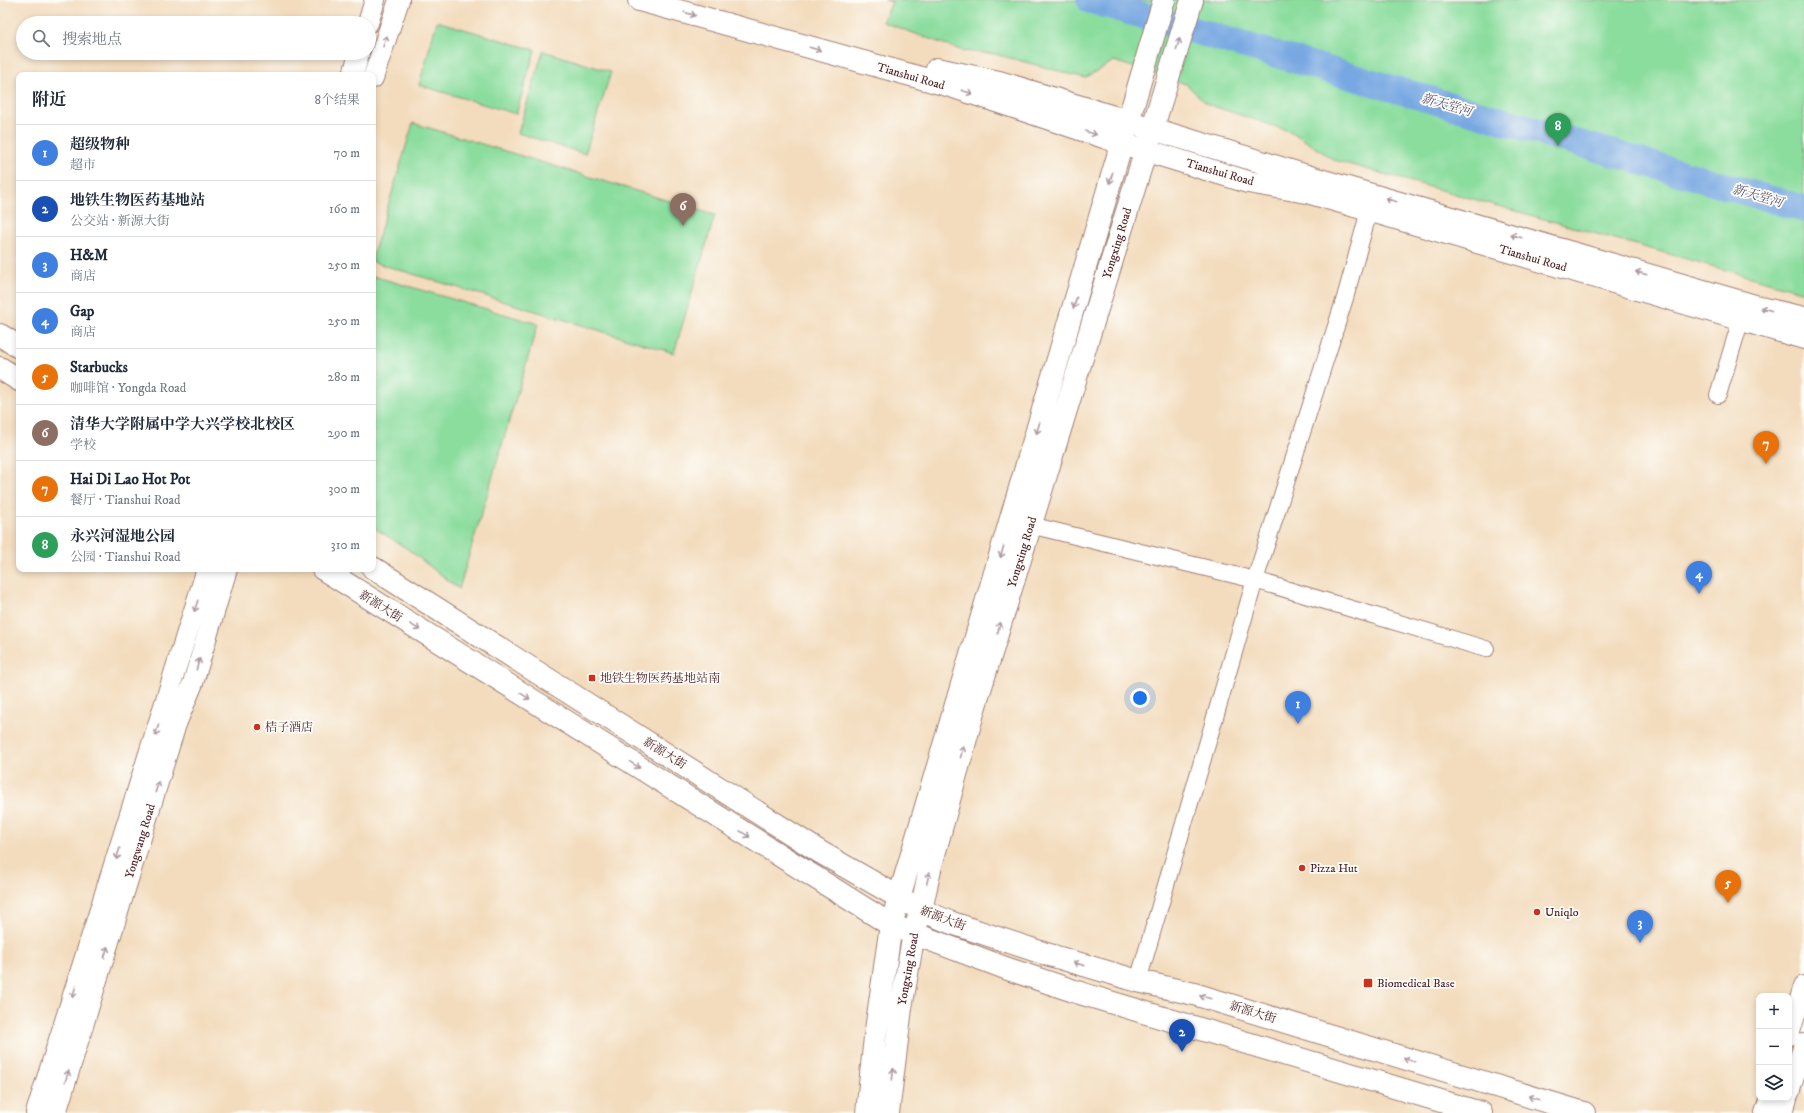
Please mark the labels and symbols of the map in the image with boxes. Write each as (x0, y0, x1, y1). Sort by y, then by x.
one-way arrow (683, 11, 696, 18)
one-way arrow (382, 35, 390, 47)
one-way arrow (1175, 37, 1182, 50)
one-way arrow (808, 46, 821, 53)
street label: Tianshui Road (875, 60, 947, 93)
one-way arrow (961, 89, 974, 96)
water label: 新天堂河 (1420, 90, 1476, 120)
pin: 8 (1545, 113, 1571, 146)
one-way arrow (1084, 130, 1097, 137)
street label: Tianshui Road (1184, 156, 1256, 189)
one-way arrow (1107, 171, 1114, 184)
water label: 新天堂河 (1731, 181, 1787, 211)
pin: 6 (670, 193, 696, 226)
one-way arrow (1385, 196, 1398, 203)
street label: Yongxing Road (1100, 206, 1135, 280)
one-way arrow (1510, 232, 1523, 240)
street label: Tianshui Road (1497, 242, 1569, 275)
one-way arrow (1635, 268, 1648, 276)
one-way arrow (1071, 296, 1078, 309)
one-way arrow (1760, 304, 1773, 312)
one-way arrow (1034, 421, 1041, 434)
pin: 7 (1753, 431, 1779, 464)
street label: Yongxing Road (1005, 515, 1040, 589)
one-way arrow (998, 546, 1005, 559)
pin: 4 (1686, 561, 1712, 594)
street label: 新源大街 (356, 587, 406, 626)
one-way arrow (192, 600, 199, 613)
one-way arrow (996, 621, 1003, 634)
one-way arrow (409, 623, 420, 631)
one-way arrow (195, 658, 202, 671)
place label: 地铁生物医药基地站南 (600, 671, 720, 686)
marker: 地铁生物医药基地站南 (587, 673, 597, 683)
your location (1130, 688, 1150, 708)
pin: 1 (1285, 691, 1311, 724)
one-way arrow (519, 692, 530, 700)
place label: 桔子酒店 (265, 720, 313, 735)
marker: 桔子酒店 (252, 722, 262, 732)
one-way arrow (152, 724, 160, 736)
street label: 新源大街 (640, 734, 690, 773)
one-way arrow (959, 746, 966, 759)
one-way arrow (629, 761, 640, 769)
one-way arrow (154, 781, 161, 794)
street label: Yongwang Road (122, 802, 159, 880)
one-way arrow (739, 831, 751, 839)
one-way arrow (113, 848, 121, 860)
place label: Pizza Hut (1310, 861, 1358, 876)
marker: Pizza Hut (1297, 863, 1307, 873)
pin: 5 (1715, 870, 1741, 903)
one-way arrow (924, 872, 932, 885)
street label: 新源大街 (918, 903, 969, 934)
place label: Uniqlo (1545, 905, 1579, 920)
marker: Uniqlo (1532, 907, 1542, 917)
pin: 3 (1627, 910, 1653, 943)
street label: Yongxing Road (895, 932, 922, 1006)
one-way arrow (103, 945, 110, 958)
one-way arrow (1073, 959, 1086, 967)
place label: Biomedical Base (1377, 976, 1455, 991)
marker: Biomedical Base (1362, 977, 1374, 989)
one-way arrow (70, 985, 78, 997)
one-way arrow (1198, 993, 1211, 1000)
street label: 新源大街 (1228, 998, 1279, 1027)
pin: 2 (1169, 1019, 1195, 1052)
one-way arrow (1403, 1056, 1416, 1063)
one-way arrow (889, 1068, 897, 1081)
one-way arrow (64, 1069, 71, 1082)
one-way arrow (1528, 1093, 1540, 1101)

